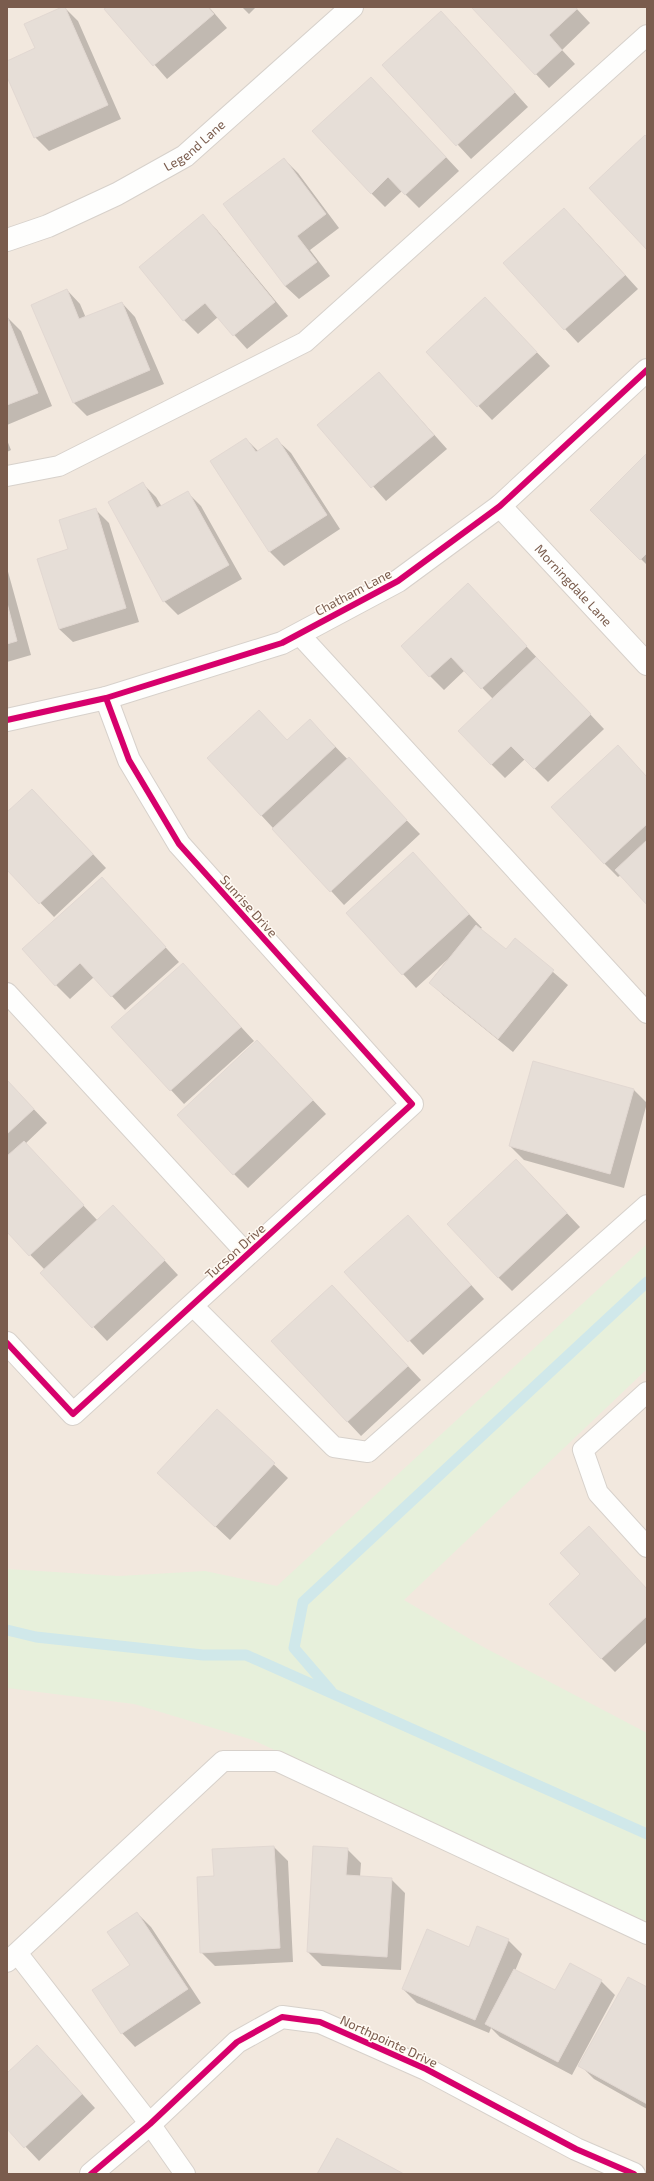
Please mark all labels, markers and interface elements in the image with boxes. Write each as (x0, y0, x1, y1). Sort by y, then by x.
street label: Legend Lane (161, 116, 228, 174)
street label: Morningdale Lane (532, 541, 616, 629)
street label: Chatham Lane (312, 565, 394, 619)
street label: Sunrise Drive (217, 872, 281, 940)
street label: Tucson Drive (202, 1220, 268, 1282)
street label: Northpointe Drive (338, 2011, 440, 2071)

